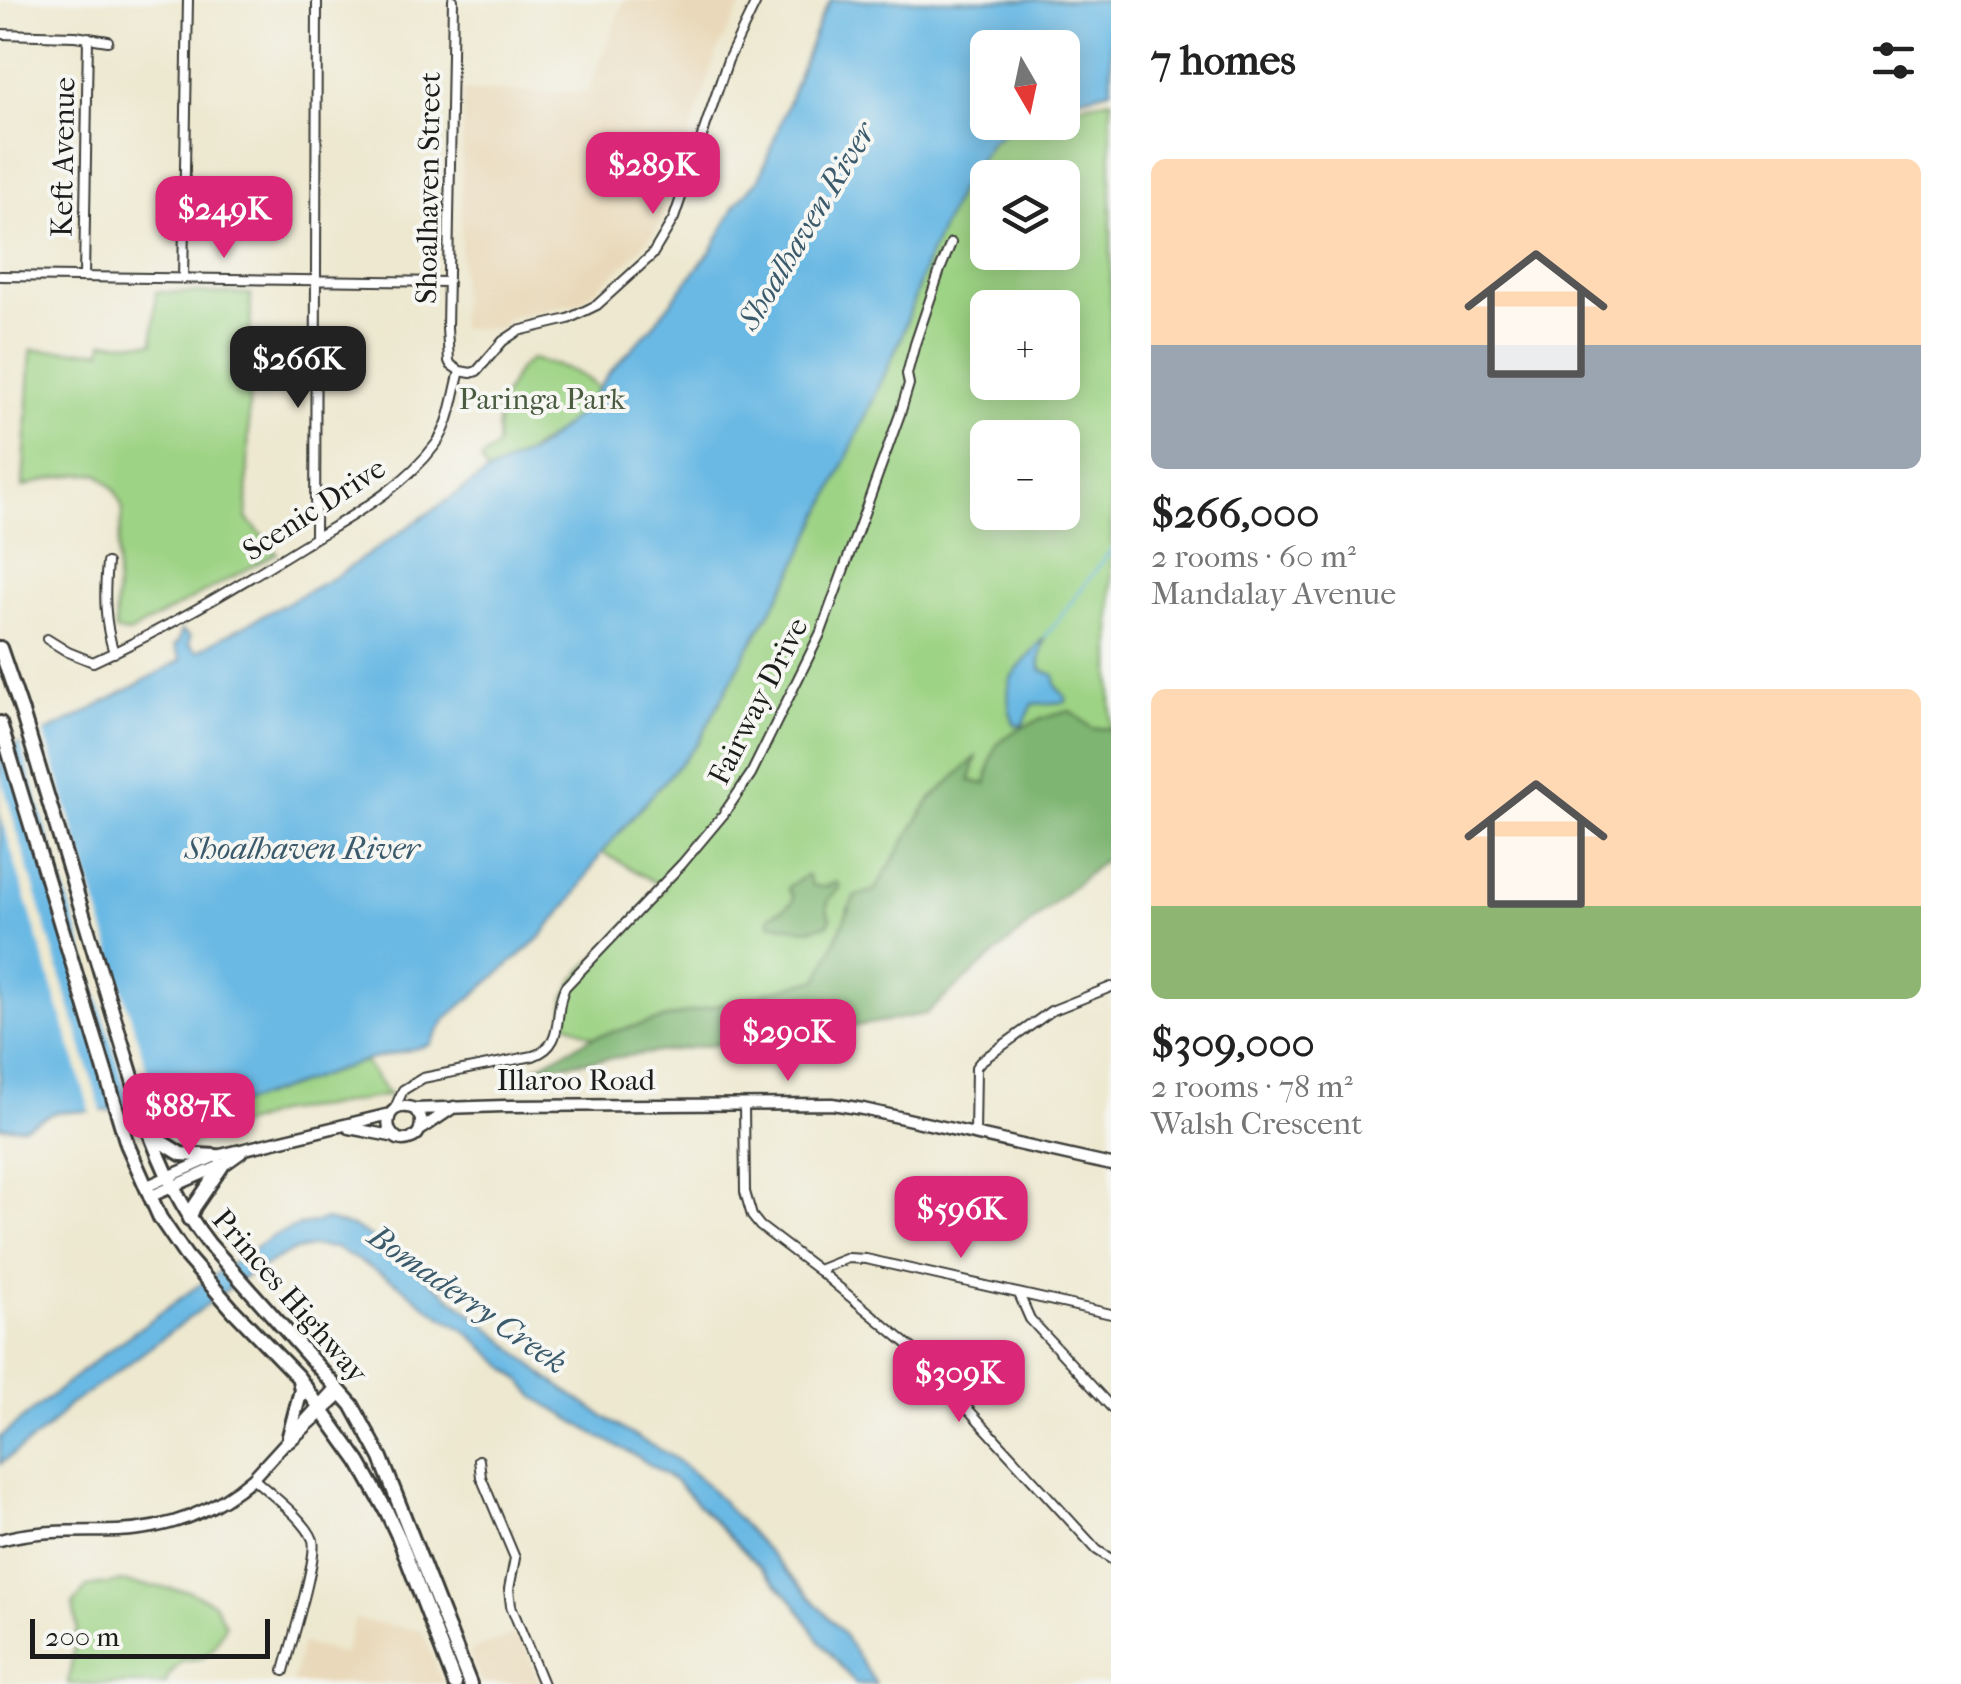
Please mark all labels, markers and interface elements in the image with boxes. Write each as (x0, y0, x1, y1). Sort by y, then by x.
north arrow (970, 30, 1080, 140)
map controls (970, 30, 1080, 530)
icon: filters (1866, 33, 1921, 88)
text: 7 homes (1151, 36, 1296, 85)
street label: Shoalhaven Street (409, 71, 448, 304)
street label: Keft Avenue (45, 77, 82, 237)
water label: Shoalhaven River (729, 114, 884, 337)
pin: $289K (583, 132, 723, 217)
text: $289K (608, 146, 698, 183)
button: layers (970, 160, 1080, 270)
pin: $249K (154, 176, 294, 261)
text: $249K (178, 190, 271, 227)
icon: home (1446, 224, 1626, 404)
button: + (970, 290, 1080, 400)
pin: $266K (228, 326, 368, 411)
text: $266K (252, 340, 344, 377)
park label: Paringa Park (459, 382, 626, 417)
button: − (970, 420, 1080, 530)
street label: Scenic Drive (237, 450, 392, 568)
text: $266,000 (1151, 489, 1319, 538)
text: 2 rooms · 60 m² (1151, 538, 1356, 575)
text: Mandalay Avenue (1151, 575, 1396, 612)
street label: Fairway Drive (701, 612, 816, 791)
icon: home (1446, 754, 1626, 934)
water label: Shoalhaven River (183, 830, 422, 867)
pin: $290K (718, 999, 858, 1084)
text: $290K (742, 1013, 834, 1050)
text: $309,000 (1151, 1019, 1315, 1068)
street label: Illaroo Road (497, 1063, 656, 1098)
text: 2 rooms · 78 m² (1151, 1068, 1353, 1105)
pin: $887K (119, 1073, 259, 1158)
text: $887K (145, 1087, 233, 1124)
text: Walsh Crescent (1151, 1105, 1363, 1142)
pin: $596K (891, 1176, 1031, 1261)
text: $596K (917, 1190, 1005, 1227)
street label: Princes Highway (205, 1202, 375, 1391)
water label: Bomaderry Creek (360, 1216, 574, 1382)
pin: $309K (889, 1340, 1029, 1425)
text: $309K (915, 1354, 1003, 1391)
scale bar (30, 1614, 270, 1658)
text: 200 m (45, 1620, 120, 1653)

